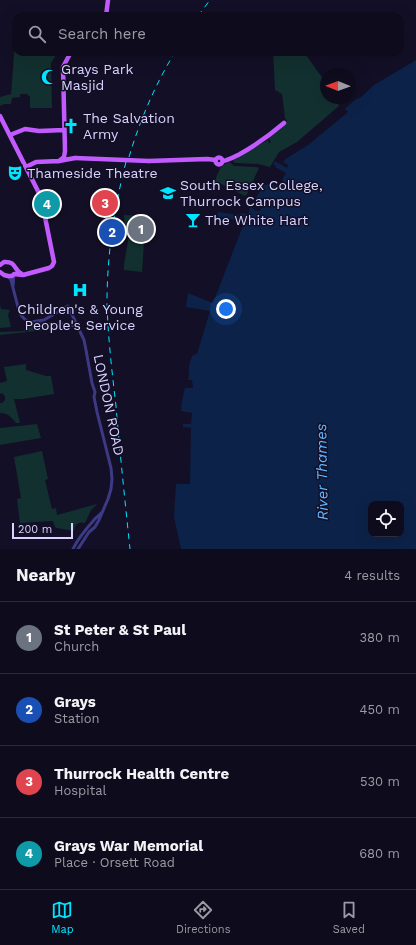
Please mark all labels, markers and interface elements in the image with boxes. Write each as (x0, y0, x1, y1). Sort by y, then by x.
search box (12, 12, 404, 56)
icon: search (26, 23, 48, 45)
text: Search here (58, 25, 146, 43)
place label: Grays Park Masjid (61, 61, 134, 93)
mosque icon: Grays Park Masjid (40, 68, 58, 86)
north arrow (320, 68, 356, 104)
place label: The Salvation Army (83, 110, 175, 142)
church icon: The Salvation Army (62, 117, 80, 135)
theatre icon: Thameside Theatre (6, 164, 24, 182)
place label: Thameside Theatre (27, 165, 158, 181)
place label: South Essex College, Thurrock Campus (180, 177, 323, 209)
school or university icon: South Essex College, Thurrock Campus (159, 184, 177, 202)
pin: 3 (92, 188, 118, 218)
pin: 4 (34, 189, 60, 219)
bar icon: The White Hart (184, 211, 202, 229)
place label: The White Hart (205, 212, 308, 228)
pin: 1 (128, 214, 154, 244)
pin: 2 (99, 217, 125, 247)
hospital icon: Children's & Young People's Service (71, 281, 89, 299)
your location (216, 299, 236, 319)
place label: Children's & Young People's Service (17, 301, 143, 333)
street label: LONDON ROAD (90, 353, 128, 457)
water label: River Thames (312, 423, 332, 520)
map controls (368, 501, 404, 537)
button: locate (368, 501, 404, 537)
scale bar (12, 521, 73, 540)
text: 200 m (18, 523, 52, 536)
text: Nearby (16, 565, 75, 585)
text: 4 results (344, 568, 400, 583)
text: St Peter & St Paul (54, 621, 186, 639)
text: 1 (26, 630, 32, 645)
text: 380 m (360, 630, 400, 645)
text: Church (54, 639, 99, 654)
text: Grays (54, 693, 96, 711)
text: 2 (25, 702, 33, 717)
text: 450 m (360, 702, 400, 717)
text: Station (54, 711, 100, 726)
text: Thurrock Health Centre (54, 765, 229, 783)
text: 3 (25, 774, 33, 789)
text: 530 m (360, 774, 400, 789)
text: Hospital (54, 783, 106, 798)
text: Grays War Memorial (54, 837, 203, 855)
text: 4 (25, 846, 33, 861)
text: 680 m (359, 846, 400, 861)
text: Place · Orsett Road (54, 855, 175, 870)
tab: Map (51, 899, 74, 936)
tab: Directions (176, 899, 230, 936)
tab: Saved (333, 899, 365, 936)

